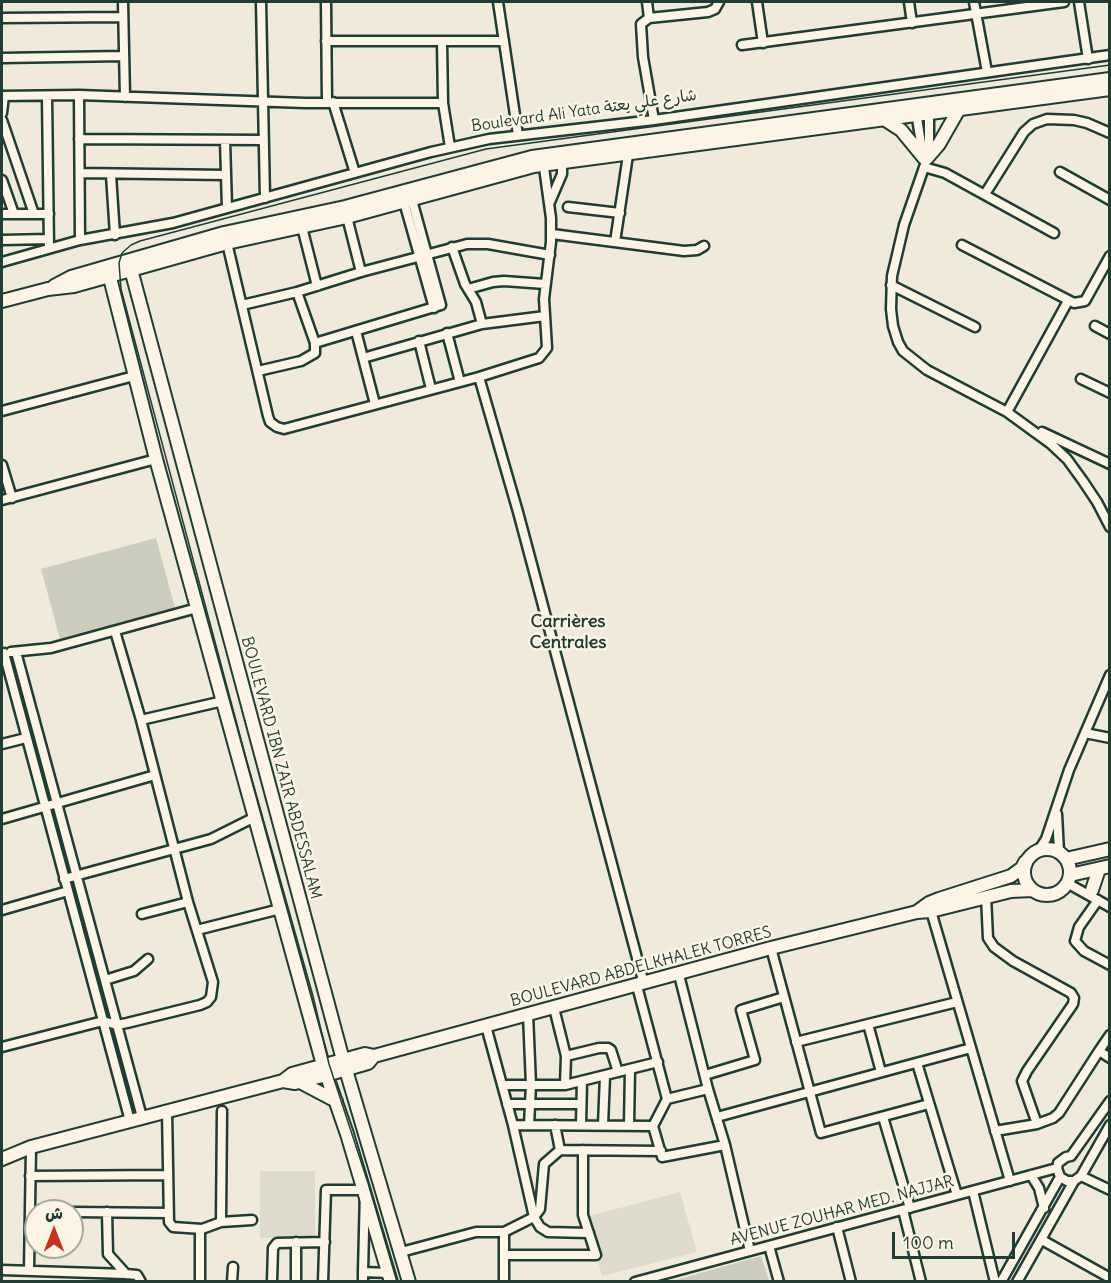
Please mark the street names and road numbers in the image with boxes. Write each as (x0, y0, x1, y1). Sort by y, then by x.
street label: Boulevard Ali Yata شارع علي يعتة (470, 86, 698, 136)
street label: BOULEVARD IBN ZAIR ABDESSALAM (237, 635, 325, 901)
street label: BOULEVARD ABDELKHALEK TORRES (508, 923, 774, 1011)
street label: AVENUE ZOUHAR MED. NAJJAR (728, 1172, 956, 1250)

